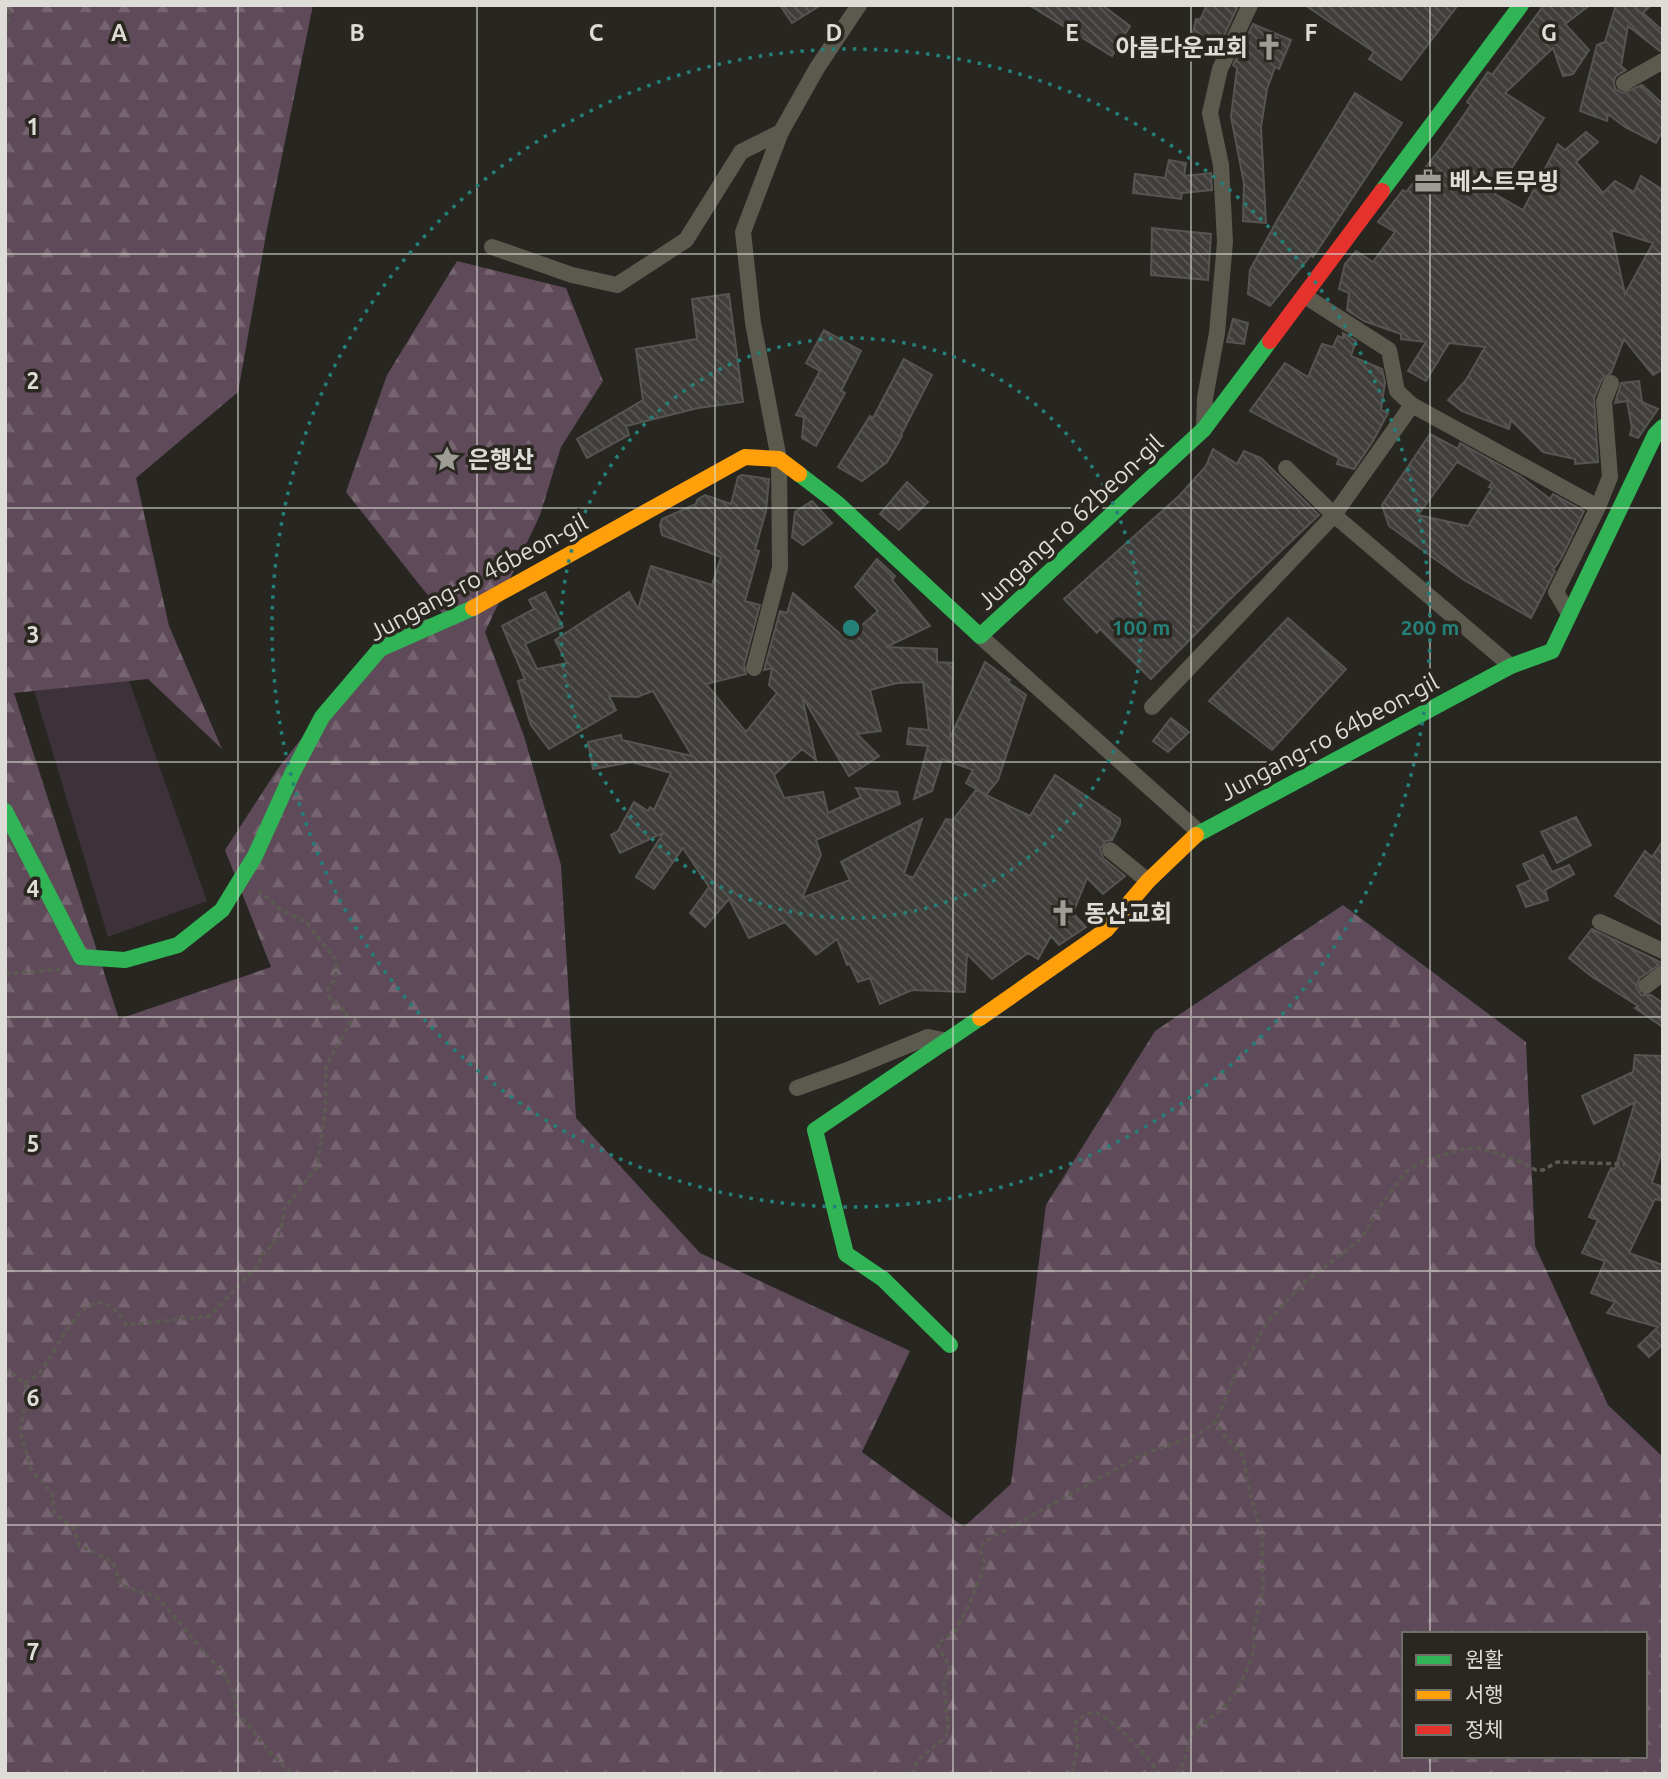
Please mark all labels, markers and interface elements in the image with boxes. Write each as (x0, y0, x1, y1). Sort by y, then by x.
text: A (111, 20, 127, 45)
text: B (349, 20, 365, 45)
text: C (589, 20, 604, 45)
text: D (826, 20, 842, 45)
text: E (1065, 20, 1079, 45)
text: F (1305, 20, 1318, 45)
text: G (1541, 20, 1557, 45)
church icon: 아름다운교회 (1254, 32, 1284, 62)
place label: 아름다운교회 (1116, 34, 1248, 61)
text: 1 (27, 114, 39, 139)
office icon: 베스트무빙 (1413, 166, 1443, 196)
place label: 베스트무빙 (1449, 168, 1559, 195)
text: 2 (27, 368, 39, 393)
street label: Jungang-ro 62beon-gil (972, 429, 1168, 615)
place icon: 은행산 (432, 444, 462, 474)
place label: 은행산 (468, 446, 534, 473)
street label: Jungang-ro 46beon-gil (364, 508, 592, 646)
text: 100 m (1112, 615, 1170, 639)
text: 200 m (1401, 615, 1459, 639)
centre of rings (839, 616, 863, 640)
text: 3 (27, 622, 39, 647)
street label: Jungang-ro 64beon-gil (1215, 668, 1443, 806)
text: 4 (27, 876, 40, 901)
church icon: 동산교회 (1048, 898, 1078, 928)
place label: 동산교회 (1084, 900, 1172, 927)
text: 5 (27, 1131, 39, 1156)
text: 6 (27, 1385, 40, 1410)
legend (1402, 1632, 1647, 1758)
text: 7 (27, 1639, 39, 1664)
text: 원활 (1465, 1647, 1504, 1671)
text: 서행 (1465, 1682, 1504, 1706)
text: 정체 (1465, 1717, 1504, 1741)

